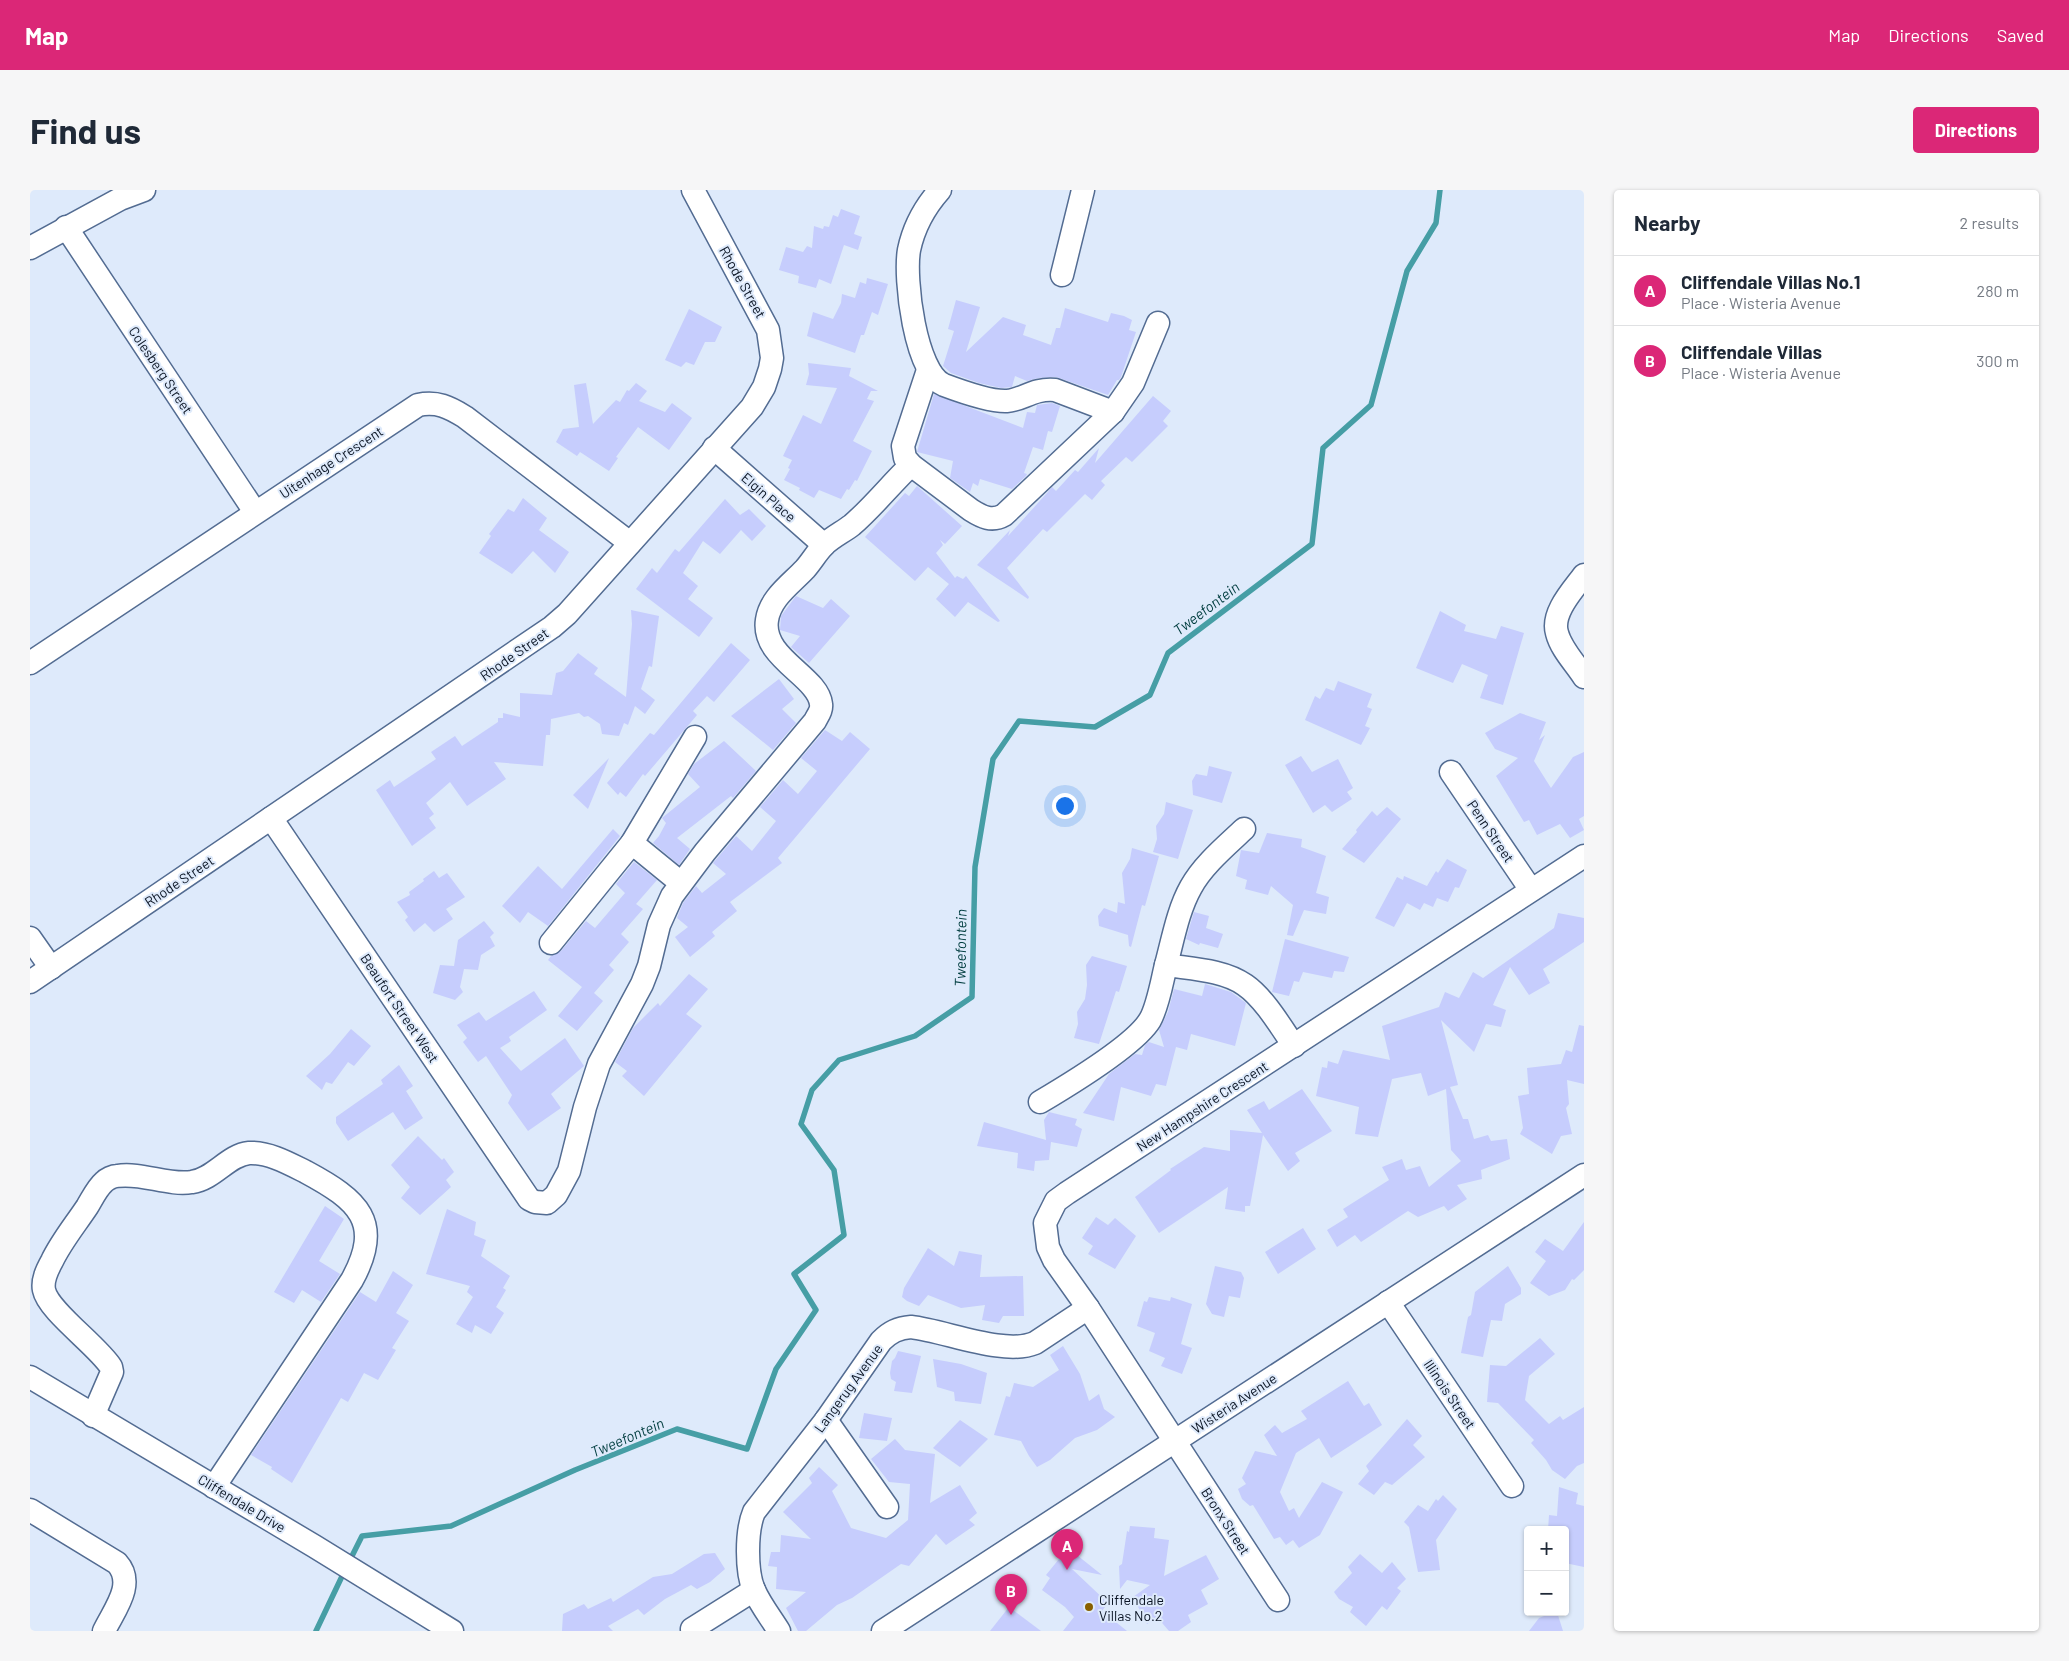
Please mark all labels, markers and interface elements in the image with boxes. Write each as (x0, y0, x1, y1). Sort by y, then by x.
text: Map (25, 21, 68, 50)
text: Map (1828, 24, 1860, 46)
text: Directions (1888, 24, 1969, 46)
text: Saved (1997, 24, 2044, 46)
button: Directions (1913, 107, 2039, 153)
text: Find us (30, 109, 141, 151)
text: Nearby (1634, 210, 1700, 235)
text: 2 results (1960, 213, 2019, 232)
street label: Rhode Street (716, 243, 770, 321)
text: Cliffendale Villas No.1 (1681, 270, 1861, 293)
text: A (1645, 281, 1655, 300)
text: 280 m (1977, 281, 2019, 300)
text: Place · Wisteria Avenue (1681, 293, 1841, 312)
street label: Colesberg Street (125, 323, 197, 417)
text: Cliffendale Villas (1681, 340, 1822, 363)
text: B (1645, 351, 1655, 370)
text: 300 m (1976, 351, 2019, 370)
text: Place · Wisteria Avenue (1681, 363, 1841, 382)
street label: Uitenhage Crescent (276, 422, 386, 502)
street label: Elgin Place (738, 469, 800, 525)
water label: Tweefontein (1169, 577, 1243, 639)
street label: Rhode Street (476, 624, 552, 684)
your location (1052, 793, 1078, 819)
street label: Penn Street (1464, 797, 1518, 865)
street label: Rhode Street (141, 852, 217, 910)
water label: Tweefontein (950, 909, 970, 987)
street label: Beaufort Street West (357, 950, 443, 1066)
street label: New Hampshire Crescent (1133, 1057, 1271, 1155)
street label: Langerug Avenue (810, 1341, 886, 1435)
street label: Illinois Street (1421, 1356, 1479, 1432)
street label: Wisteria Avenue (1188, 1369, 1280, 1437)
water label: Tweefontein (588, 1413, 667, 1461)
street label: Cliffendale Drive (195, 1470, 289, 1536)
street label: Bronx Street (1198, 1484, 1254, 1558)
map controls (1524, 1526, 1569, 1616)
button: + (1524, 1526, 1569, 1571)
pin: A (1051, 1529, 1083, 1570)
button: − (1524, 1571, 1569, 1616)
pin: B (995, 1574, 1027, 1615)
place label: Cliffendale Villas No.2 (1099, 1591, 1164, 1624)
marker: Cliffendale Villas No.2 (1083, 1601, 1095, 1613)

